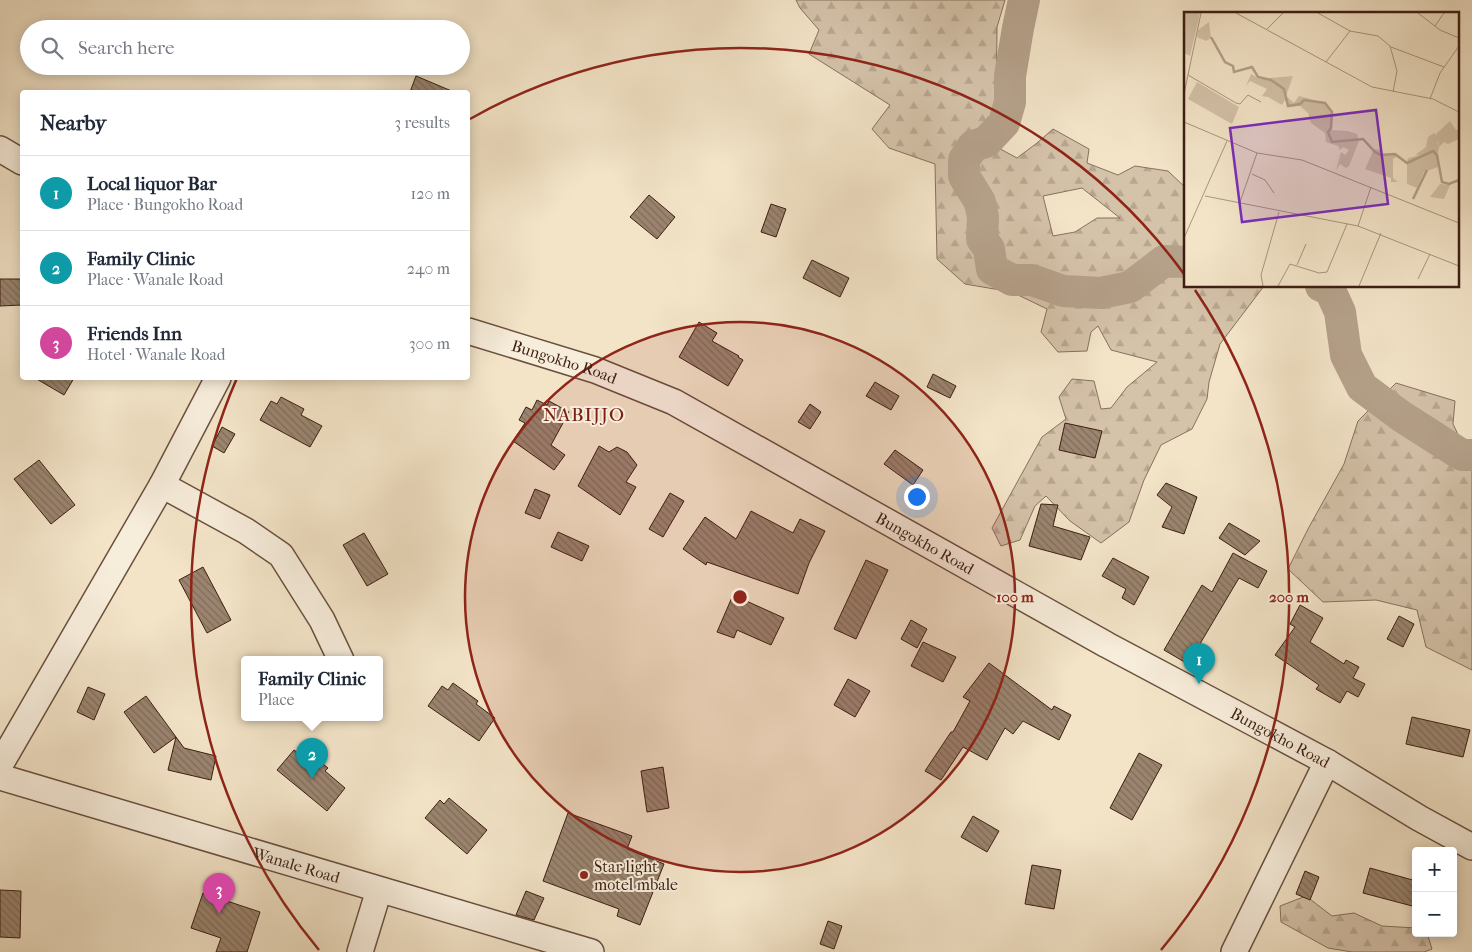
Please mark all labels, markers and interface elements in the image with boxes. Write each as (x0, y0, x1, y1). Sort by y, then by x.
inset map (1184, 12, 1460, 288)
search box (20, 20, 470, 75)
icon: search (38, 34, 66, 62)
text: Search here (78, 37, 174, 59)
text: Nearby (40, 111, 106, 135)
text: 3 results (394, 113, 450, 132)
text: Local liquor Bar (87, 173, 217, 195)
text: 1 (53, 184, 59, 203)
text: 120 m (411, 184, 450, 203)
text: Place · Bungokho Road (87, 195, 243, 214)
text: Family Clinic (87, 248, 195, 270)
text: 2 (52, 259, 60, 278)
text: 240 m (407, 259, 450, 278)
text: Place · Wanale Road (87, 270, 224, 289)
text: Friends Inn (87, 323, 182, 345)
text: 3 (53, 334, 59, 353)
text: 300 m (409, 334, 450, 353)
street label: Bungokho Road (509, 335, 620, 388)
text: Hotel · Wanale Road (87, 345, 226, 364)
district label: NABIJJO (543, 404, 625, 426)
your location (904, 484, 930, 510)
street label: Bungokho Road (873, 508, 978, 578)
centre of rings (731, 588, 749, 606)
text: 100 m (996, 588, 1034, 606)
text: 200 m (1269, 588, 1309, 606)
pin: 1 (1183, 643, 1215, 684)
popup (241, 656, 383, 721)
text: Family Clinic (258, 668, 366, 690)
text: Place (258, 690, 295, 709)
street label: Bungokho Road (1228, 703, 1334, 771)
pin: 2 (296, 738, 328, 779)
street label: Wanale Road (249, 843, 342, 887)
map controls (1412, 847, 1457, 937)
button: + (1412, 847, 1457, 892)
place label: Star light motel mbale (594, 857, 678, 894)
marker: Star light motel mbale (578, 869, 590, 881)
pin: 3 (203, 873, 235, 914)
button: − (1412, 892, 1457, 937)

